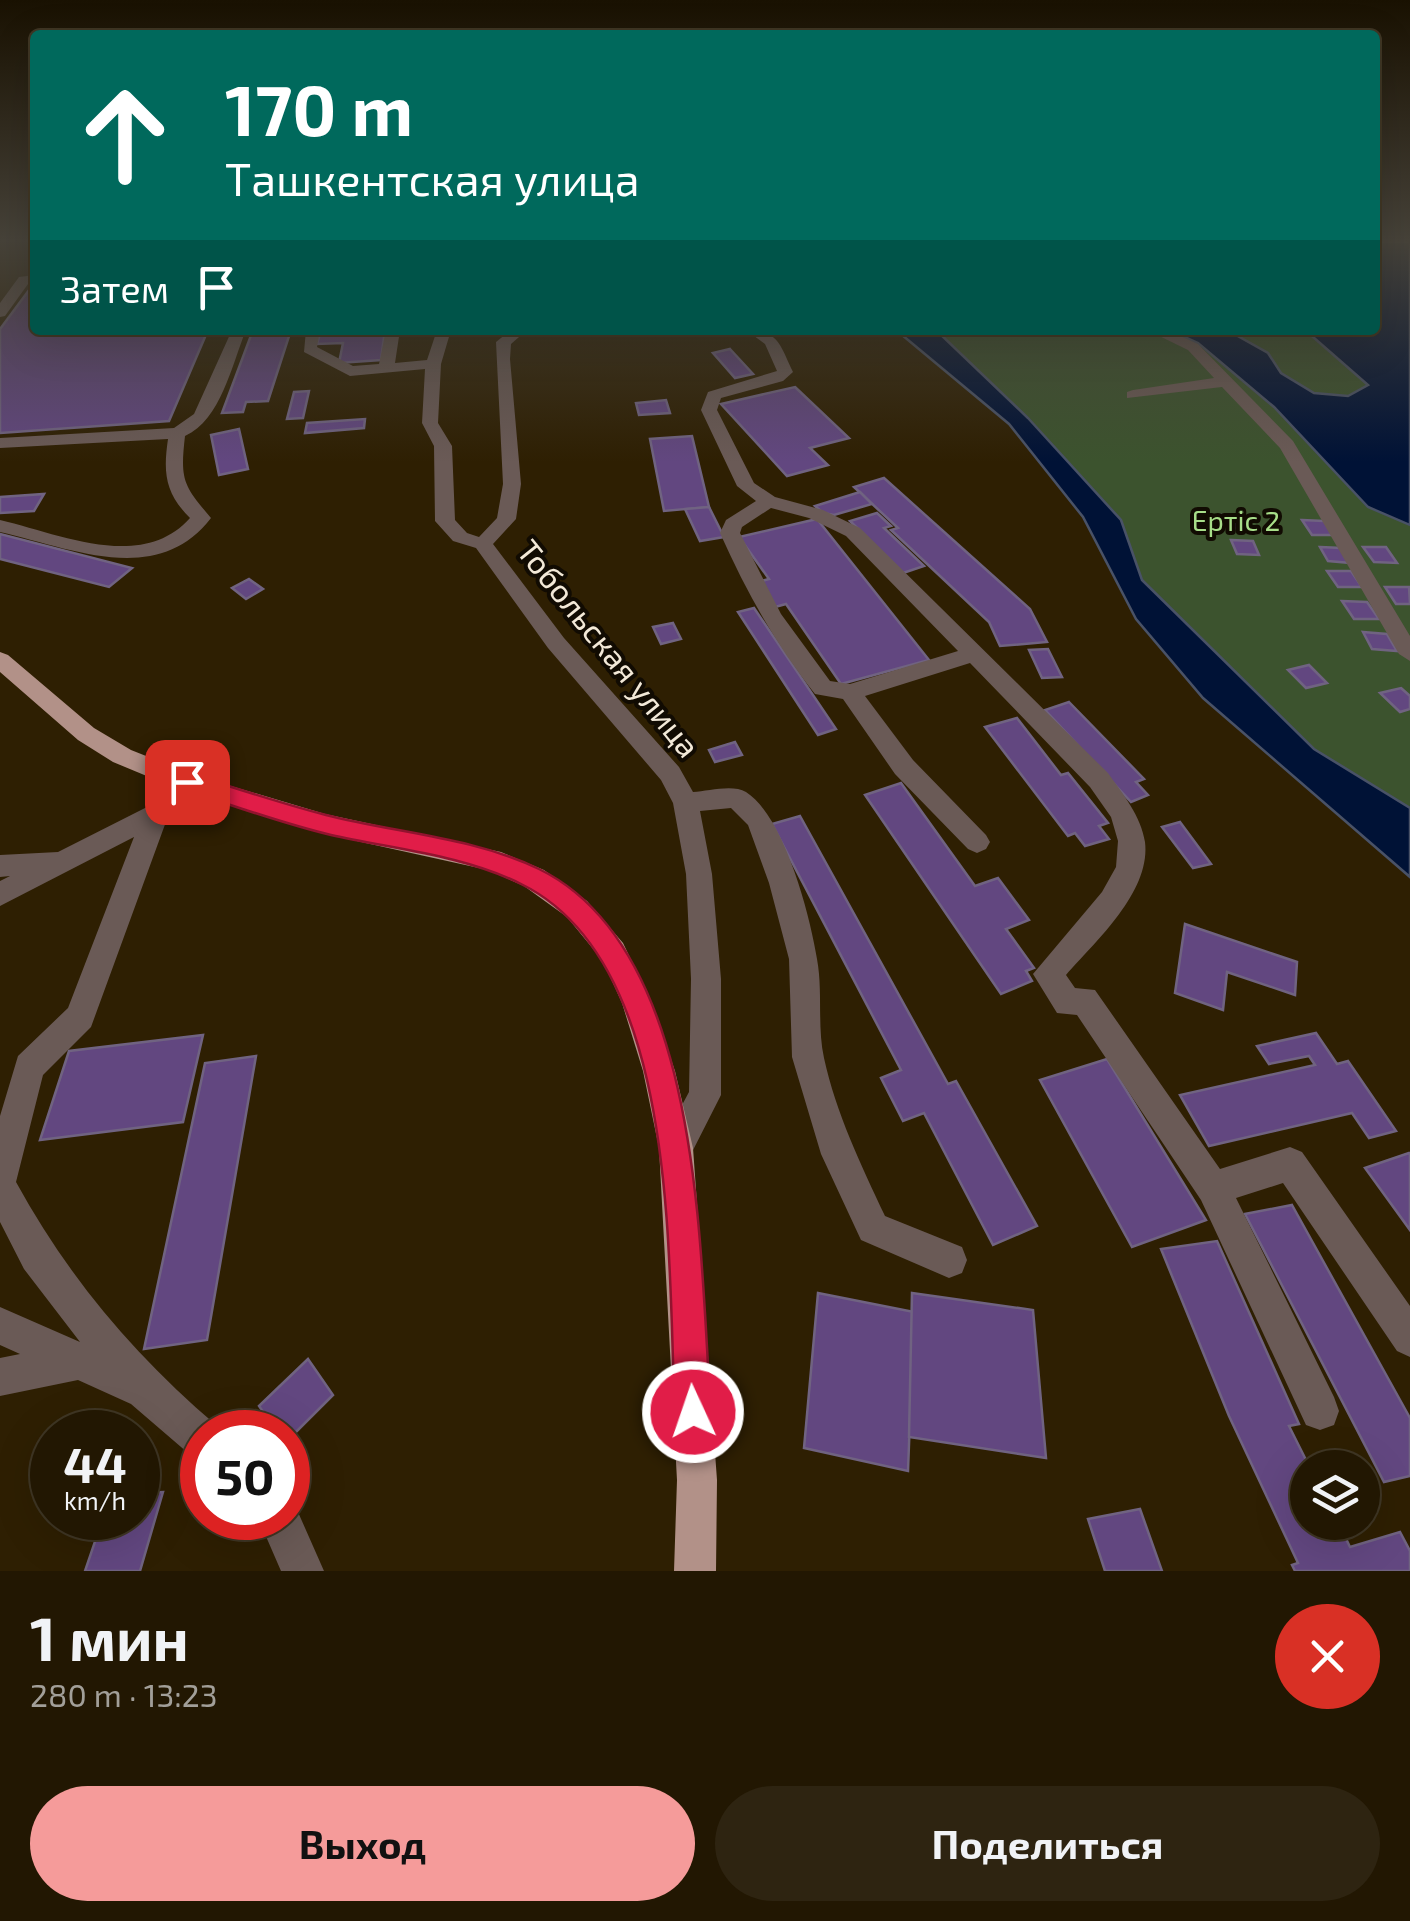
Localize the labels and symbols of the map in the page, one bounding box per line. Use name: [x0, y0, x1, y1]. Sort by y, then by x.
park label: Ертіс 2: [1192, 503, 1280, 537]
street label: Тобольская улица: [509, 531, 709, 765]
pin: [145, 740, 230, 825]
position arrow: [641, 1360, 745, 1464]
speed limit sign: 50: [180, 1410, 310, 1540]

